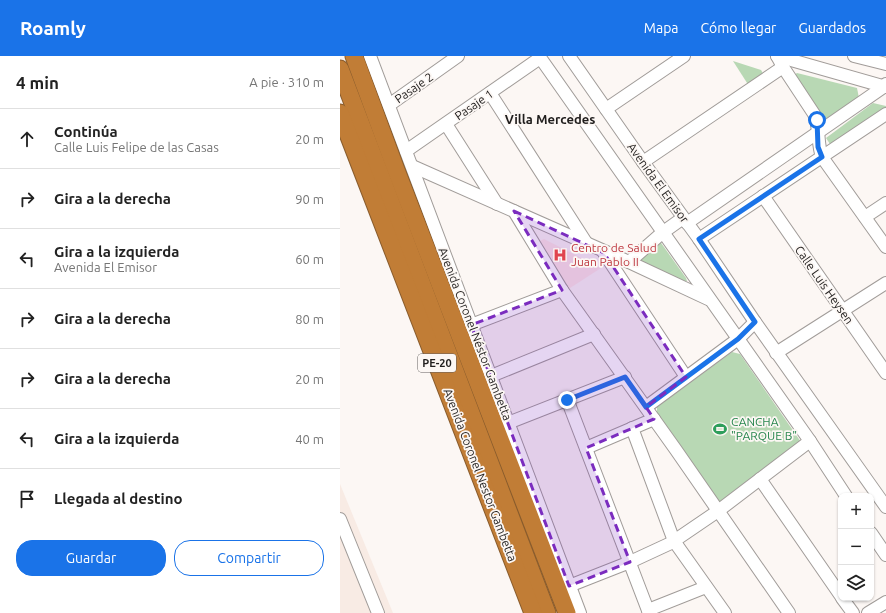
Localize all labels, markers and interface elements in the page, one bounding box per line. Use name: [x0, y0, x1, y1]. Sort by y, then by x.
text: Roamly: [20, 17, 86, 39]
text: Mapa: [644, 20, 679, 36]
text: Cómo llegar: [701, 20, 776, 36]
text: Guardados: [798, 20, 866, 36]
street label: Pasaje 2: [392, 70, 435, 105]
text: 4 min: [16, 73, 59, 92]
text: A pie · 310 m: [249, 75, 324, 89]
street label: Pasaje 1: [452, 87, 495, 122]
route start: [808, 111, 826, 129]
district label: Villa Mercedes: [505, 112, 595, 126]
text: Continúa: [54, 123, 118, 140]
icon: ahead: [16, 128, 38, 150]
text: 20 m: [295, 132, 324, 146]
text: Calle Luis Felipe de las Casas: [54, 140, 219, 154]
street label: Avenida El Emisor: [625, 140, 692, 225]
icon: right: [16, 188, 38, 210]
text: Gira a la derecha: [54, 190, 171, 207]
text: 90 m: [295, 192, 324, 206]
place label: Centro de Salud Juan Pablo II: [571, 241, 657, 268]
text: Gira a la izquierda: [54, 243, 180, 260]
street label: Calle Luis Heysen: [793, 243, 856, 326]
street label: Avenida Coronel Néstor Gambetta: [436, 246, 515, 422]
hospital icon: Centro de Salud Juan Pablo II: [552, 247, 568, 263]
icon: left: [16, 248, 38, 270]
text: 60 m: [295, 252, 324, 266]
text: Avenida El Emisor: [54, 260, 157, 274]
icon: right: [16, 308, 38, 330]
text: Gira a la derecha: [54, 310, 171, 327]
text: 80 m: [295, 312, 324, 326]
road number: PE-20: [418, 354, 456, 372]
icon: right: [16, 368, 38, 390]
text: Gira a la derecha: [54, 370, 171, 387]
text: 20 m: [295, 372, 324, 386]
street label: Avenida Coronel Nestor Gambetta: [441, 387, 520, 563]
route end: [558, 391, 576, 409]
place label: CANCHA "PARQUE B": [731, 415, 797, 442]
sports icon: CANCHA "PARQUE B": [712, 421, 728, 437]
icon: left: [16, 428, 38, 450]
text: Gira a la izquierda: [54, 430, 180, 447]
text: 40 m: [295, 432, 324, 446]
icon: arrive: [16, 488, 38, 510]
text: Llegada al destino: [54, 490, 183, 507]
map controls: [838, 493, 874, 601]
button: +: [838, 493, 874, 529]
button: −: [838, 529, 874, 565]
button: Guardar: [16, 540, 166, 576]
button: Compartir: [174, 540, 324, 576]
button: layers: [838, 565, 874, 601]

